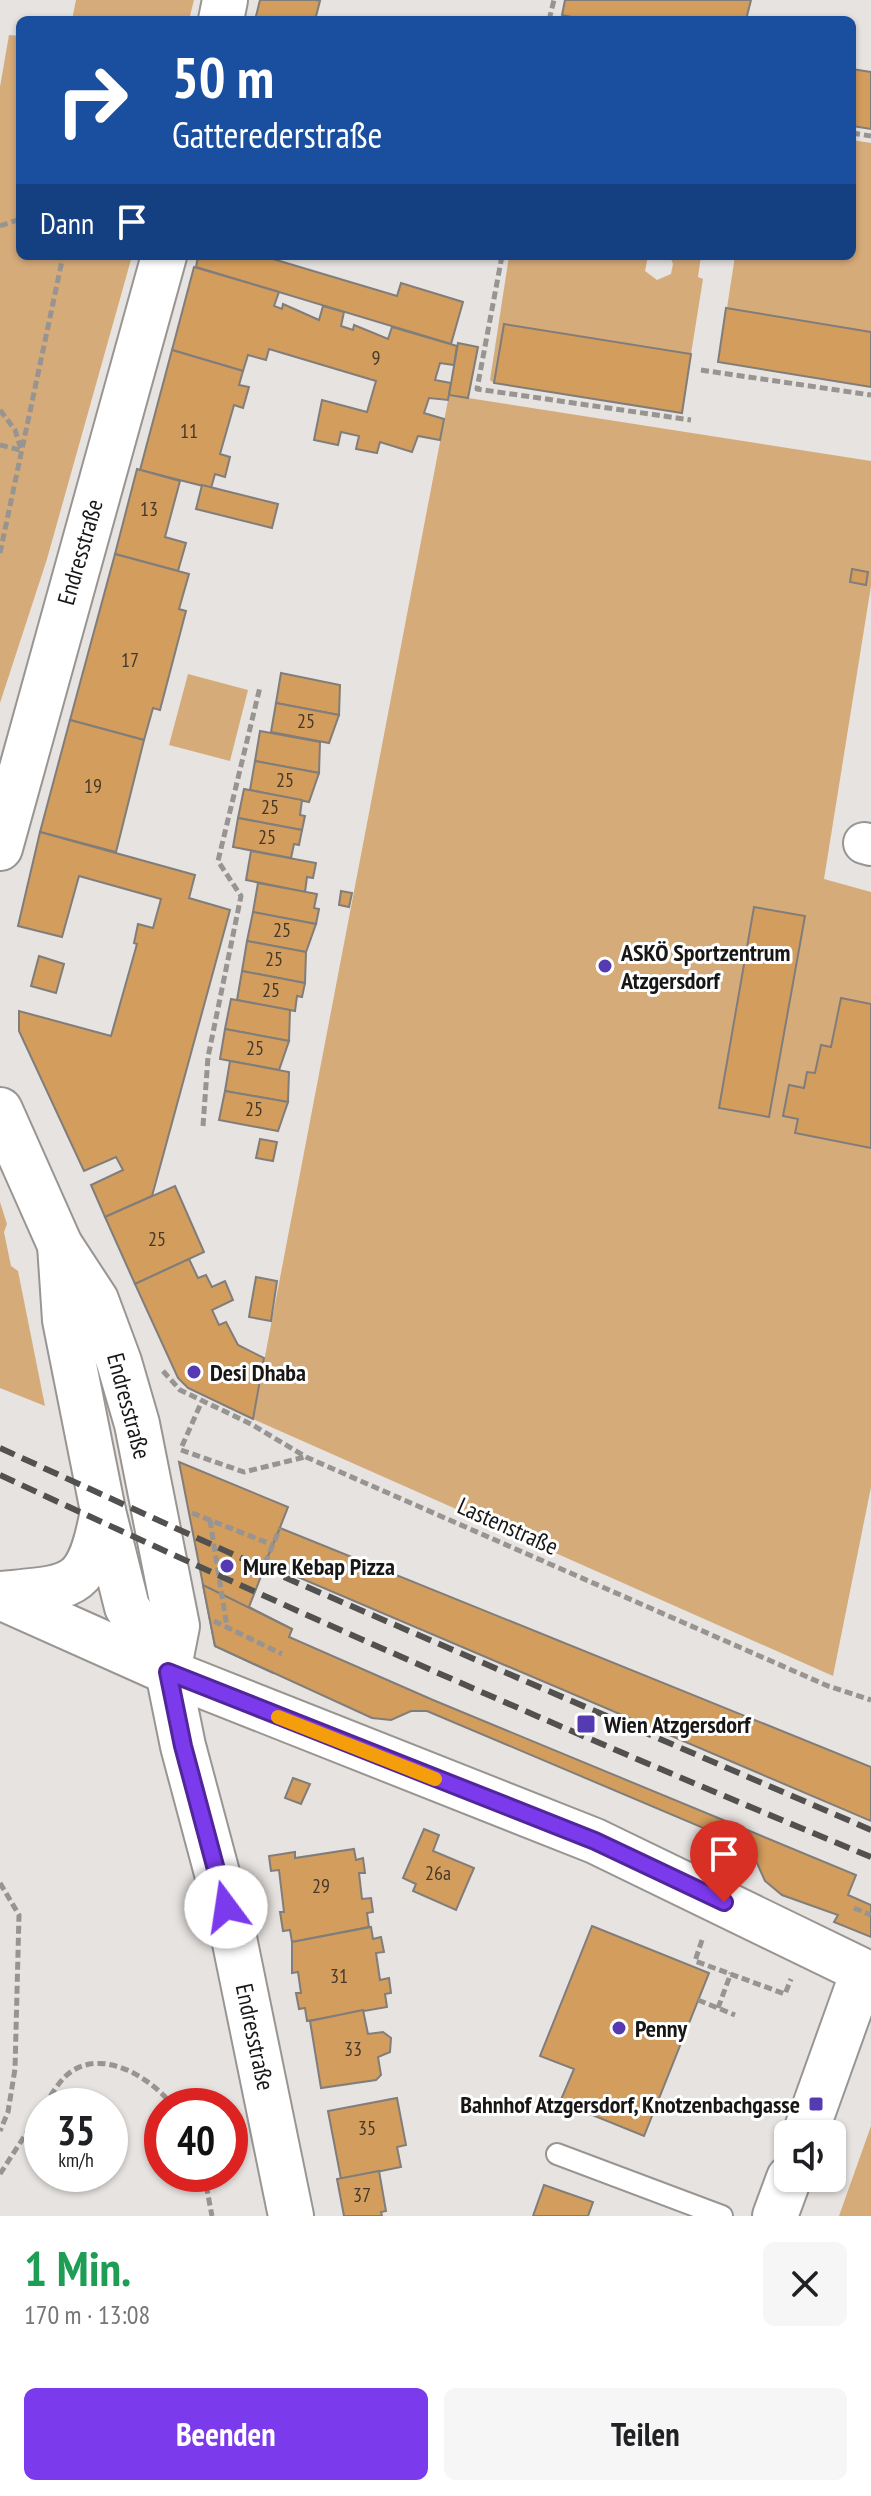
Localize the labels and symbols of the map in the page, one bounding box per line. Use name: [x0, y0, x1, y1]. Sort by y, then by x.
house number: 9: [372, 345, 381, 371]
house number: 11: [180, 418, 198, 444]
street label: Endresstraße: [50, 496, 110, 608]
house number: 13: [140, 496, 158, 522]
house number: 17: [121, 647, 139, 673]
house number: 25: [297, 708, 315, 734]
house number: 25: [276, 767, 294, 793]
house number: 19: [84, 773, 102, 799]
house number: 25: [261, 794, 279, 820]
house number: 25: [258, 824, 276, 850]
house number: 25: [273, 917, 291, 943]
place label: ASKÖ Sportzentrum Atzgersdorf: [620, 937, 790, 996]
house number: 25: [265, 946, 283, 972]
marker: ASKÖ Sportzentrum Atzgersdorf: [596, 957, 614, 975]
house number: 25: [262, 977, 280, 1003]
house number: 25: [246, 1035, 264, 1061]
house number: 25: [245, 1096, 263, 1122]
house number: 25: [148, 1226, 166, 1252]
street label: Endresstraße: [100, 1350, 158, 1462]
place label: Desi Dhaba: [210, 1357, 306, 1388]
marker: Desi Dhaba: [185, 1363, 203, 1381]
street label: Lastenstraße: [453, 1490, 563, 1562]
place label: Mure Kebap Pizza: [243, 1551, 395, 1582]
marker: Mure Kebap Pizza: [218, 1557, 236, 1575]
place label: Wien Atzgersdorf: [603, 1709, 752, 1740]
marker: Wien Atzgersdorf: [575, 1713, 597, 1735]
pin: [690, 1820, 758, 1902]
house number: 26a: [425, 1860, 451, 1886]
position arrow: [184, 1865, 268, 1949]
house number: 29: [312, 1873, 330, 1899]
house number: 31: [330, 1963, 348, 1989]
street label: Endresstraße: [229, 1981, 281, 2093]
place label: Penny: [635, 2013, 688, 2044]
marker: Penny: [610, 2019, 628, 2037]
house number: 33: [344, 2036, 362, 2062]
speed limit sign: 40: [144, 2088, 248, 2192]
place label: Bahnhof Atzgersdorf, Knotzenbachgasse: [460, 2089, 800, 2120]
marker: Bahnhof Atzgersdorf, Knotzenbachgasse: [807, 2095, 825, 2113]
house number: 35: [358, 2115, 376, 2141]
house number: 37: [353, 2182, 371, 2208]

